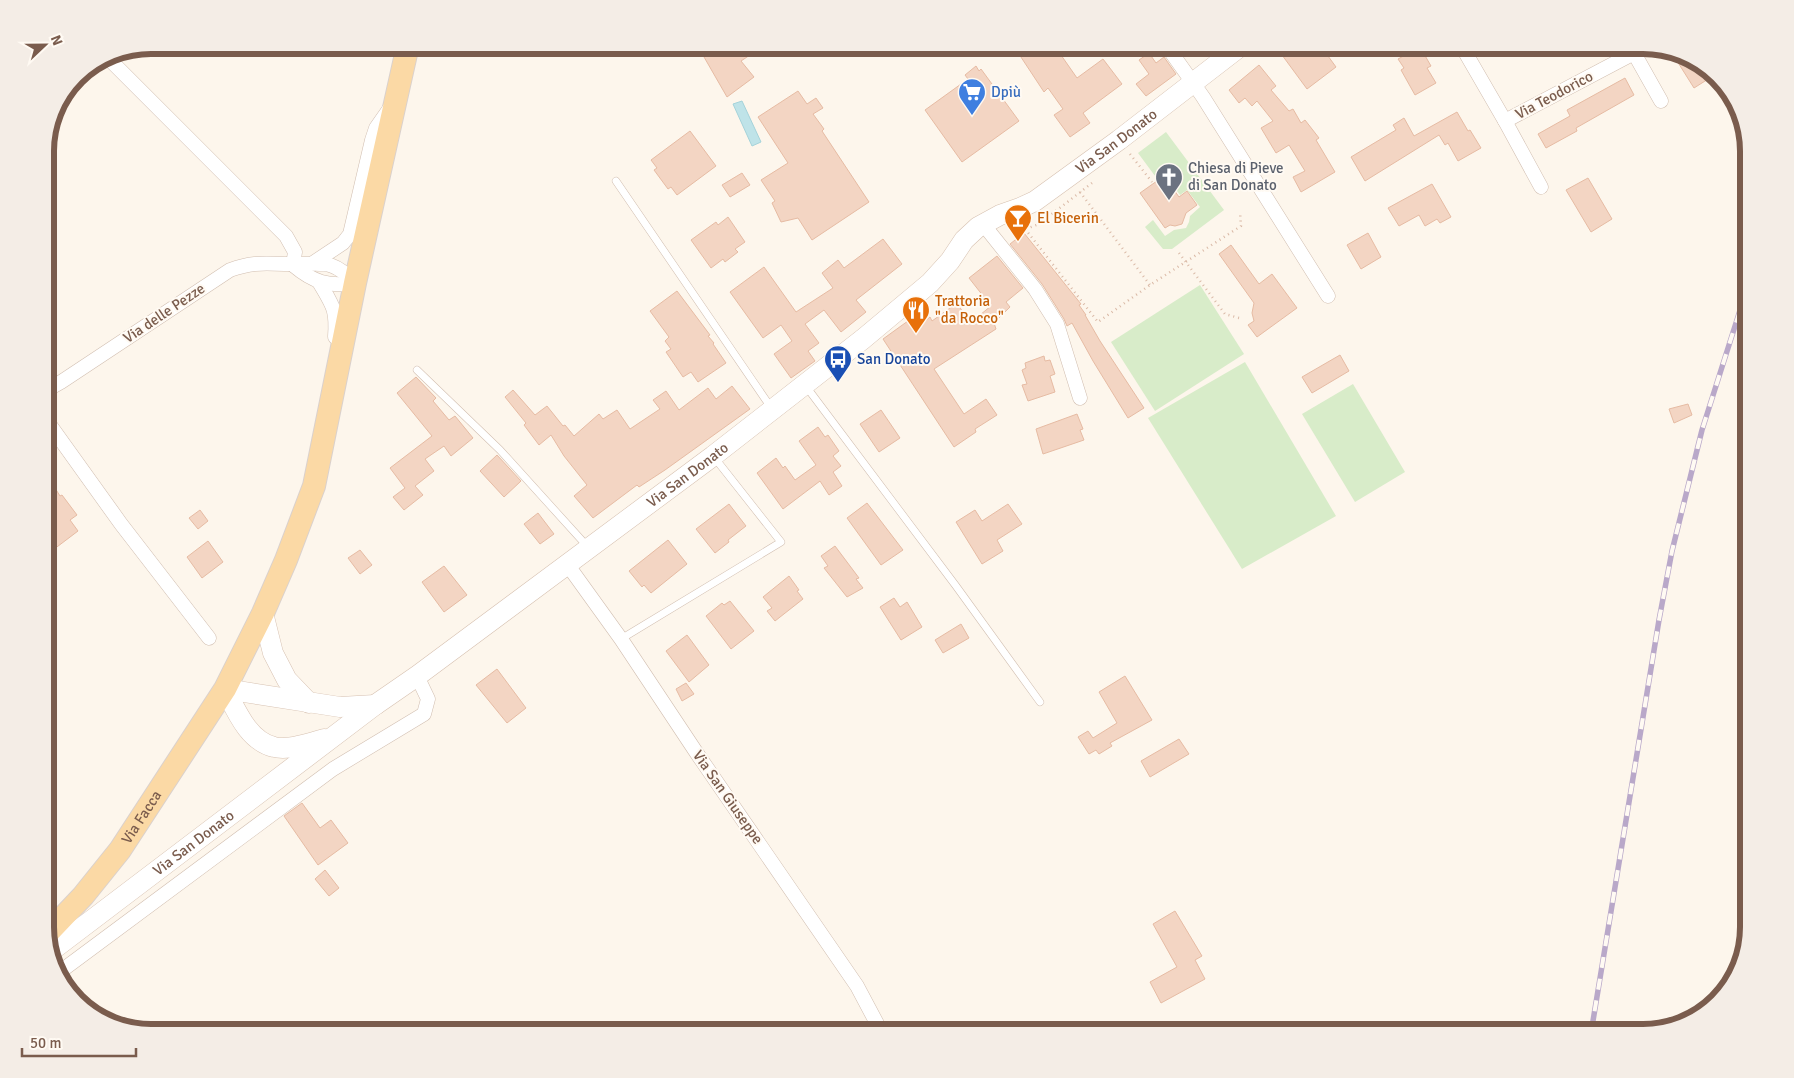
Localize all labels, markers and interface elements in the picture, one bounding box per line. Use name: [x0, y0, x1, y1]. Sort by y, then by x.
north arrow: [20, 20, 70, 70]
text: N: [47, 33, 66, 48]
street label: Via Teodorico: [1512, 67, 1596, 123]
supermarket icon: Dpiù: [957, 77, 987, 116]
place label: Dpiù: [991, 83, 1021, 101]
street label: Via San Donato: [1072, 105, 1161, 178]
place label: Chiesa di Pieve di San Donato: [1188, 159, 1284, 194]
church icon: Chiesa di Pieve di San Donato: [1154, 162, 1184, 201]
bar icon: El Bicerin: [1003, 203, 1033, 242]
place label: El Bicerin: [1037, 209, 1099, 227]
street label: Via delle Pezze: [120, 279, 208, 347]
place label: Trattoria "da Rocco": [935, 292, 1004, 327]
restaurant icon: Trattoria "da Rocco": [901, 295, 931, 334]
bus stop icon: San Donato: [823, 344, 853, 383]
place label: San Donato: [857, 350, 931, 368]
street label: Via San Donato: [643, 438, 732, 511]
street label: Via San Giuseppe: [689, 747, 767, 847]
street label: Via Facca: [117, 787, 165, 847]
street label: Via San Donato: [149, 806, 238, 879]
scale bar: [22, 1026, 136, 1058]
text: 50 m: [30, 1034, 61, 1052]

